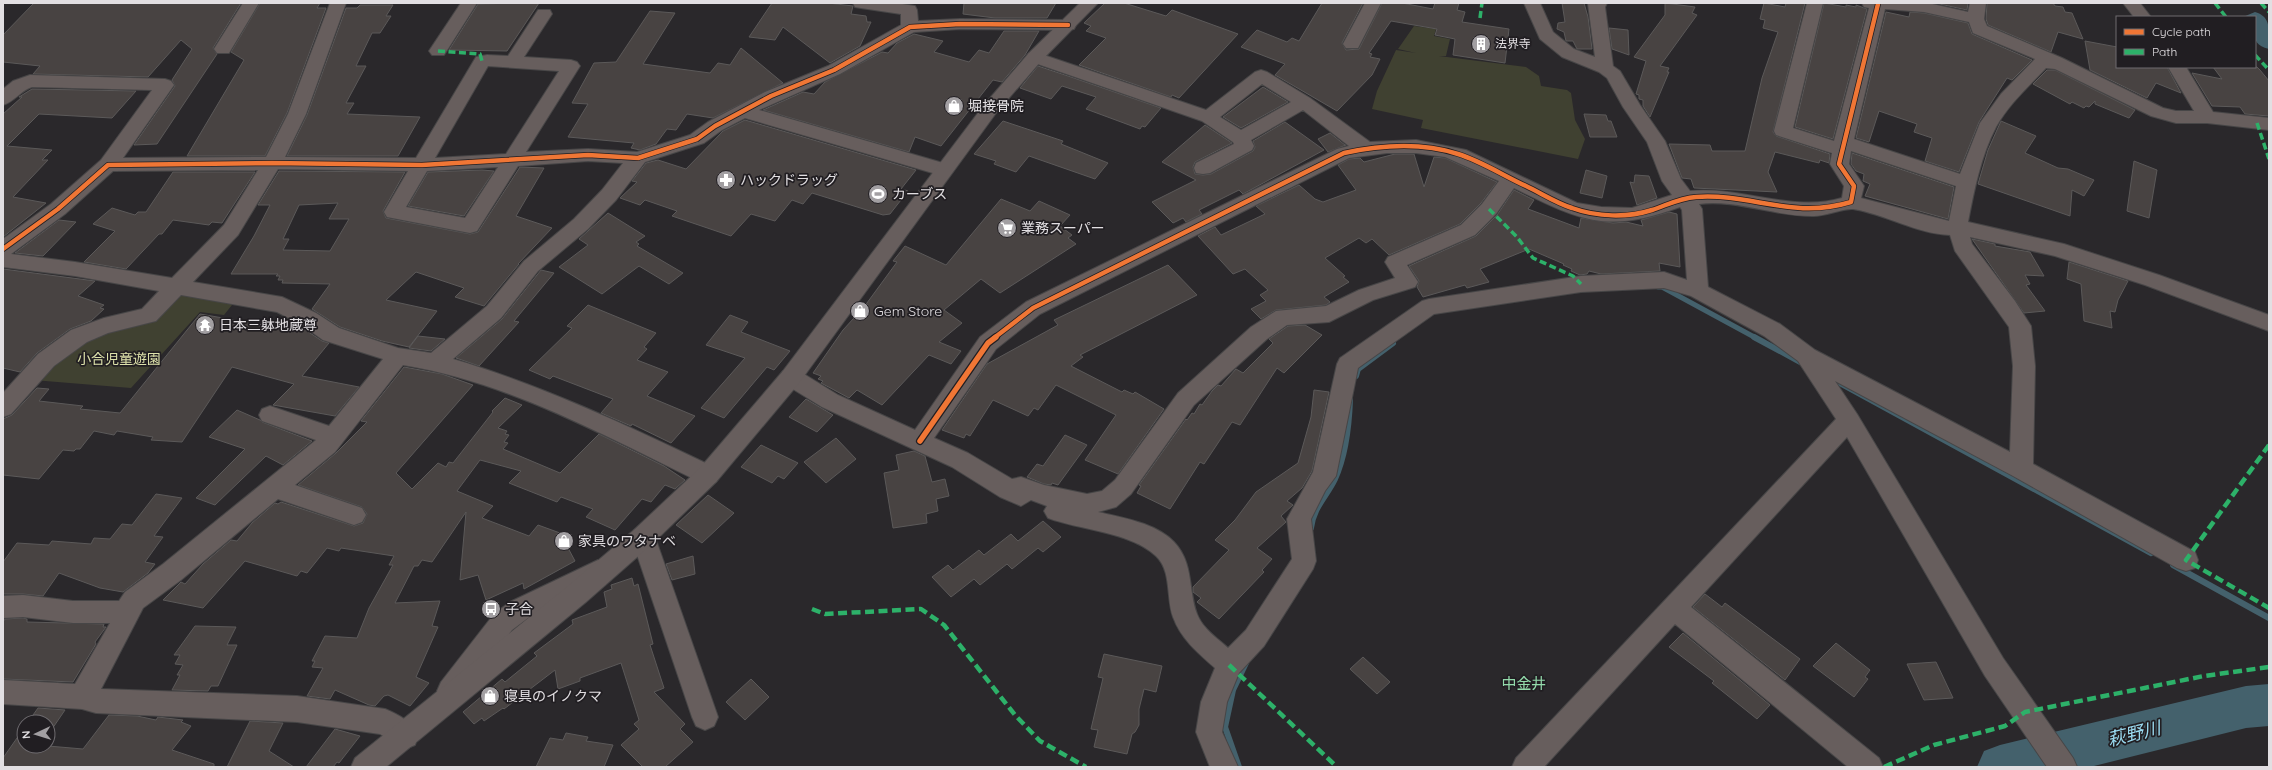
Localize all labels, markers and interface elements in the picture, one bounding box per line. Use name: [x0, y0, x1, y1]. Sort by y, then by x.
legend: [2116, 16, 2256, 68]
text: Cycle path: [2152, 24, 2211, 39]
building icon: 法界寺: [1470, 33, 1492, 55]
place label: 法界寺: [1495, 36, 1531, 51]
text: Path: [2152, 44, 2177, 59]
shop icon: 堀接骨院: [943, 95, 965, 117]
place label: 堀接骨院: [968, 97, 1024, 115]
pharmacy icon: ハックドラッグ: [715, 169, 737, 191]
place label: ハックドラッグ: [740, 171, 838, 189]
sports icon: カーブス: [867, 183, 889, 205]
place label: カーブス: [892, 185, 947, 203]
supermarket icon: 業務スーパー: [996, 217, 1018, 239]
place label: 業務スーパー: [1021, 219, 1105, 237]
shop icon: Gem Store: [849, 300, 871, 322]
place label: Gem Store: [874, 302, 942, 320]
temple icon: 日本三躰地蔵尊: [194, 314, 216, 336]
place label: 日本三躰地蔵尊: [219, 316, 317, 334]
park label: 小合児童遊園: [77, 350, 161, 368]
shop icon: 家具のワタナベ: [553, 530, 575, 552]
place label: 家具のワタナベ: [578, 532, 676, 550]
bus stop icon: 子合: [480, 598, 502, 620]
place label: 子合: [505, 600, 533, 618]
district label: 中金井: [1501, 674, 1547, 693]
shop icon: 寝具のイノクマ: [479, 685, 501, 707]
place label: 寝具のイノクマ: [504, 687, 602, 705]
north arrow: [16, 714, 56, 754]
water label: 萩野川: [2105, 715, 2165, 751]
text: N: [19, 730, 33, 739]

